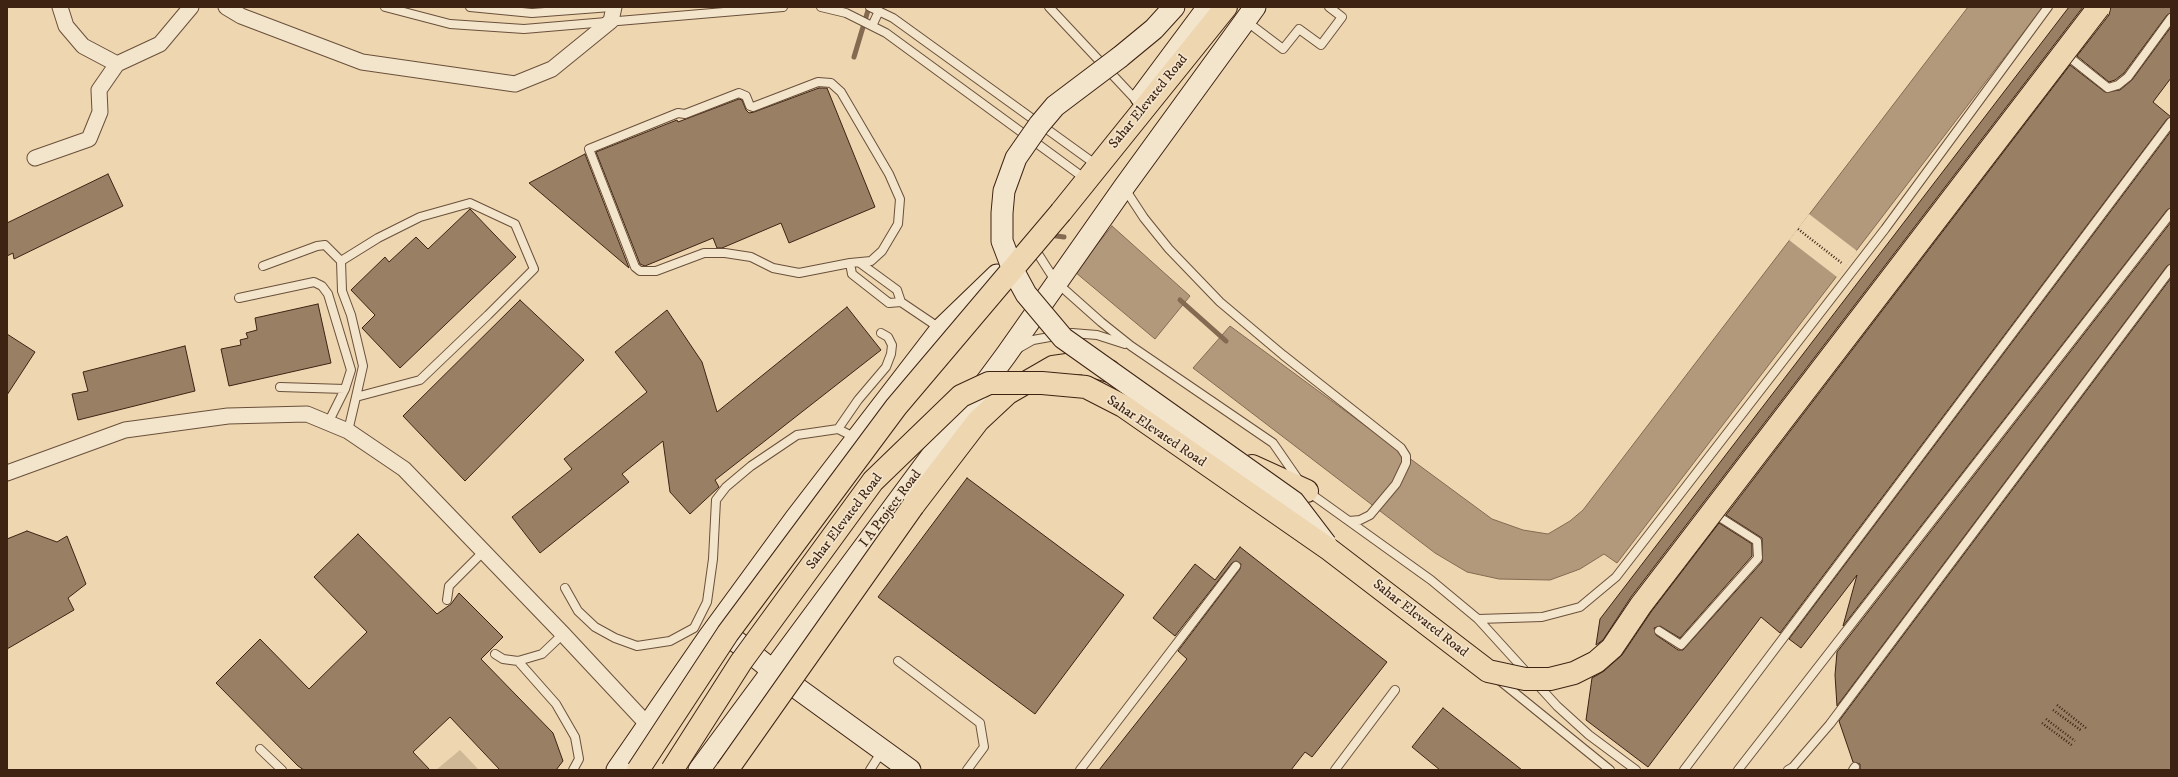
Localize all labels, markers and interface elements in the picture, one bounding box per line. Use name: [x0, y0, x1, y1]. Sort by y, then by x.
street label: Sahar Elevated Road: [1106, 52, 1192, 152]
street label: Sahar Elevated Road: [1103, 393, 1209, 471]
street label: I A Project Road: [856, 467, 926, 551]
street label: Sahar Elevated Road: [803, 471, 887, 573]
street label: Sahar Elevated Road: [1369, 577, 1471, 661]

